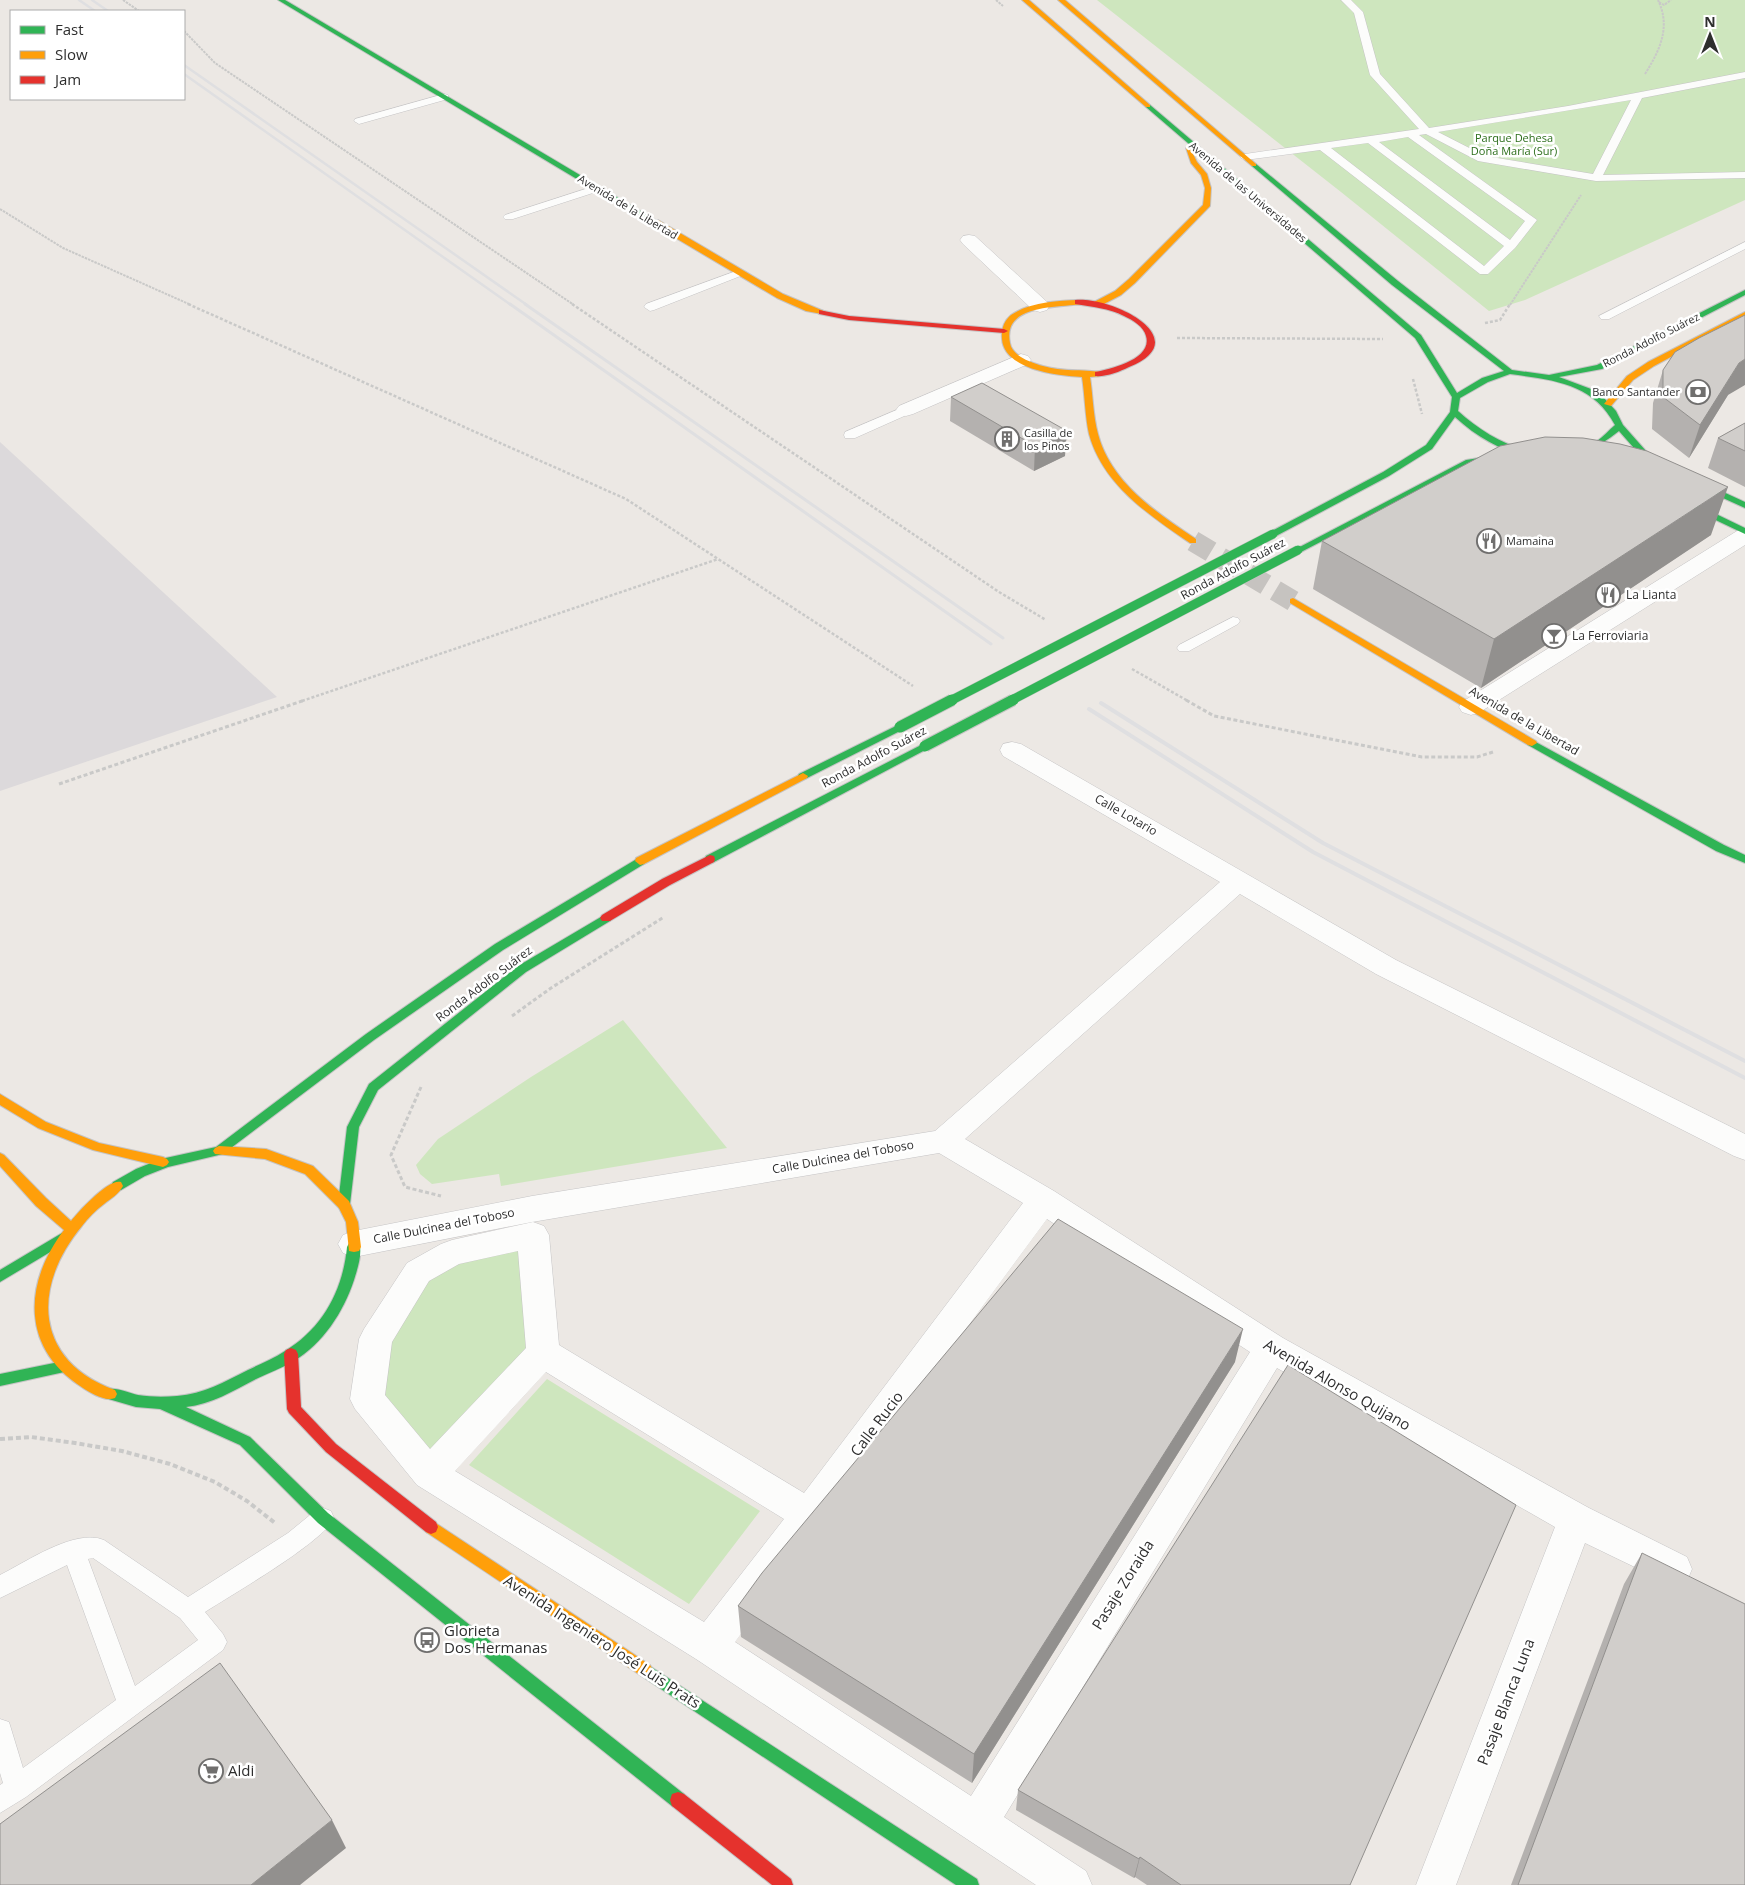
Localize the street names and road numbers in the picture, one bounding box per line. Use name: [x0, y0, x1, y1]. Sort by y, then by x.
street label: Avenida de las Universidades: [1186, 138, 1310, 245]
street label: Avenida de la Libertad: [576, 171, 681, 242]
street label: Ronda Adolfo Suárez: [1600, 309, 1702, 370]
street label: Ronda Adolfo Suárez: [1177, 534, 1289, 603]
street label: Avenida de la Libertad: [1466, 682, 1582, 759]
street label: Ronda Adolfo Suárez: [818, 722, 930, 791]
street label: Calle Lotario: [1092, 790, 1161, 839]
street label: Ronda Adolfo Suárez: [432, 942, 536, 1025]
street label: Calle Dulcinea del Toboso: [771, 1136, 915, 1177]
street label: Calle Dulcinea del Toboso: [372, 1203, 516, 1248]
street label: Avenida Alonso Quijano: [1260, 1334, 1415, 1434]
street label: Calle Rucio: [845, 1387, 907, 1460]
street label: Pasaje Zoraida: [1087, 1536, 1158, 1633]
street label: Avenida Ingeniero José Luis Prats: [500, 1570, 705, 1712]
street label: Pasaje Blanca Luna: [1472, 1636, 1538, 1768]

